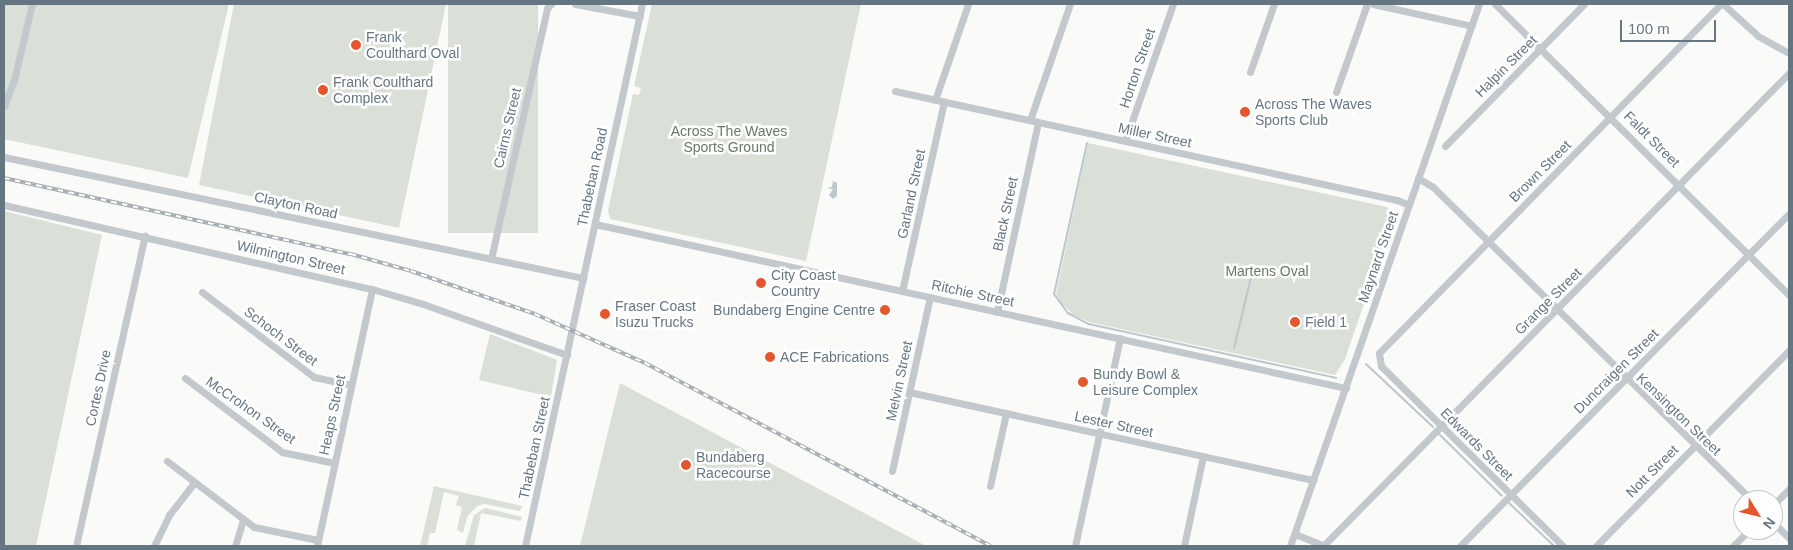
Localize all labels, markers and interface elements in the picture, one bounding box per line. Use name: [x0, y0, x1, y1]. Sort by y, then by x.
scale bar: [1623, 10, 1719, 42]
text: 100 m: [1628, 20, 1670, 37]
street label: Horton Street: [1116, 26, 1158, 110]
place label: Frank Coulthard Oval: [366, 29, 459, 62]
street label: Halpin Street: [1471, 31, 1541, 101]
marker: Frank Coulthard Oval: [350, 39, 362, 51]
place label: Frank Coulthard Complex: [333, 74, 433, 106]
marker: Frank Coulthard Complex: [317, 84, 329, 96]
street label: Cairns Street: [490, 86, 524, 170]
place label: Across The Waves Sports Club: [1255, 96, 1372, 128]
marker: Across The Waves Sports Club: [1239, 106, 1251, 118]
street label: Faldt Street: [1620, 107, 1684, 171]
street label: Miller Street: [1117, 119, 1193, 151]
park label: Across The Waves Sports Ground: [671, 123, 787, 156]
street label: Thabeban Road: [573, 126, 611, 228]
street label: Brown Street: [1505, 136, 1575, 206]
street label: Garland Street: [893, 148, 929, 240]
street label: Black Street: [989, 175, 1021, 253]
street label: Clayton Road: [253, 188, 339, 222]
street label: Maynard Street: [1354, 209, 1402, 305]
street label: Wilmington Street: [235, 236, 347, 278]
park label: Martens Oval: [1225, 263, 1309, 279]
street label: Grange Street: [1511, 264, 1585, 338]
place label: City Coast Country: [771, 267, 836, 300]
street label: Ritchie Street: [930, 276, 1016, 310]
marker: City Coast Country: [755, 277, 767, 289]
place label: Fraser Coast Isuzu Trucks: [615, 298, 696, 331]
place label: Bundaberg Engine Centre: [713, 302, 875, 318]
street label: Schoch Street: [241, 303, 321, 369]
marker: Bundaberg Engine Centre: [879, 304, 891, 316]
marker: Fraser Coast Isuzu Trucks: [599, 308, 611, 320]
place label: Field 1: [1305, 314, 1347, 330]
marker: Field 1: [1289, 316, 1301, 328]
street label: Duncraigen Street: [1570, 325, 1662, 417]
street label: Melvin Street: [882, 339, 916, 423]
street label: Cortes Drive: [82, 348, 114, 428]
place label: ACE Fabrications: [780, 349, 889, 365]
marker: ACE Fabrications: [764, 351, 776, 363]
place label: Bundy Bowl & Leisure Complex: [1093, 366, 1198, 398]
street label: Kensington Street: [1633, 369, 1725, 459]
street label: McCrohon Street: [203, 373, 299, 447]
street label: Heaps Street: [315, 373, 349, 457]
marker: Bundy Bowl & Leisure Complex: [1077, 376, 1089, 388]
street label: Thabeban Street: [515, 395, 553, 501]
street label: Edwards Street: [1437, 404, 1517, 484]
street label: Lester Street: [1073, 407, 1155, 441]
street label: Nott Street: [1622, 441, 1682, 501]
place label: Bundaberg Racecourse: [696, 449, 771, 482]
marker: Bundaberg Racecourse: [680, 459, 692, 471]
north arrow: [1733, 490, 1783, 540]
text: N: [1760, 514, 1779, 532]

